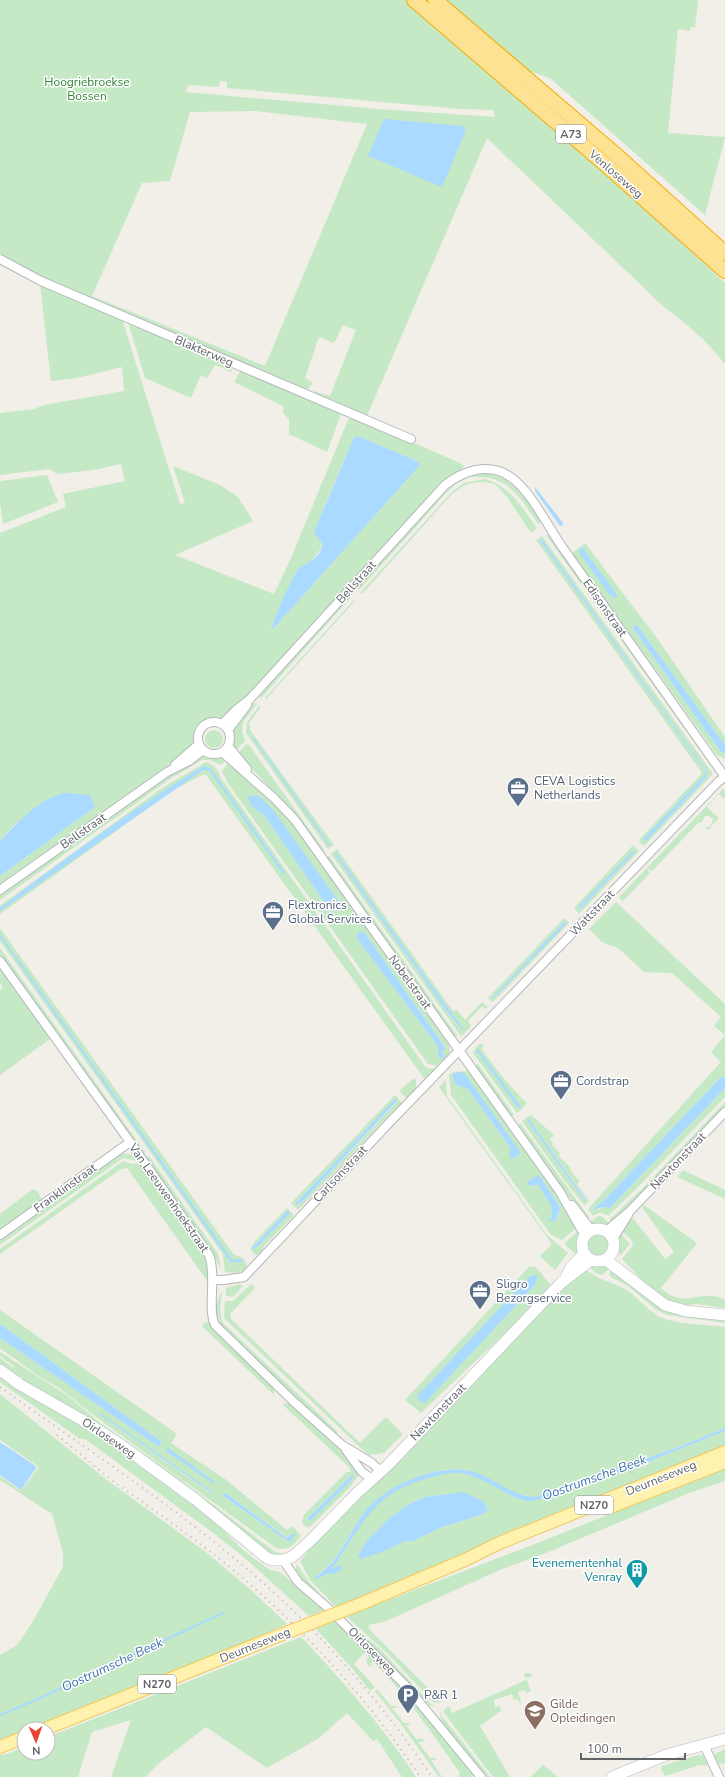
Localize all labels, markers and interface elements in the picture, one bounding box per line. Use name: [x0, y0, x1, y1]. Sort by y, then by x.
park label: Hoogriebroekse Bossen: [44, 74, 130, 104]
road number: A73: [556, 125, 586, 143]
street label: Venloseweg: [585, 146, 646, 202]
street label: Blakterweg: [172, 331, 236, 371]
street label: Bellstraat: [332, 557, 380, 607]
street label: Edisonstraat: [579, 576, 631, 641]
place label: CEVA Logistics Netherlands: [534, 773, 616, 803]
office icon: CEVA Logistics Netherlands: [505, 775, 531, 808]
street label: Bellstraat: [57, 809, 110, 853]
street label: Wattstraat: [566, 886, 619, 939]
place label: Flextronics Global Services: [288, 897, 372, 927]
office icon: Flextronics Global Services: [260, 899, 286, 932]
street label: Nobelstraat: [385, 952, 436, 1013]
office icon: Cordstrap: [548, 1068, 574, 1101]
place label: Cordstrap: [576, 1073, 629, 1089]
street label: Newtonstraat: [647, 1128, 710, 1193]
street label: Van Leeuwenhoekstraat: [125, 1139, 213, 1256]
street label: Carlsonstraat: [309, 1142, 371, 1206]
street label: Franklinstraat: [30, 1159, 100, 1216]
place label: Sligro Bezorgservice: [496, 1276, 571, 1306]
office icon: Sligro Bezorgservice: [467, 1278, 493, 1311]
street label: Newtonstraat: [407, 1379, 470, 1444]
street label: Oirloseweg: [79, 1414, 139, 1462]
water label: Oostrumsche Beek: [540, 1450, 650, 1505]
street label: Deurneseweg: [623, 1457, 699, 1499]
road number: N270: [575, 1496, 613, 1514]
place label: Evenementenhal Venray: [532, 1555, 623, 1585]
building icon: Evenementenhal Venray: [624, 1557, 650, 1590]
street label: Oirloseweg: [344, 1623, 400, 1679]
street label: Deurneseweg: [217, 1624, 293, 1666]
water label: Oostrumsche Beek: [59, 1633, 167, 1696]
road number: N270: [138, 1675, 176, 1693]
parking icon: P&R 1: [395, 1682, 421, 1715]
place label: P&R 1: [424, 1687, 458, 1703]
place label: Gilde Opleidingen: [550, 1696, 616, 1726]
school or university icon: Gilde Opleidingen: [522, 1698, 548, 1731]
north arrow: [16, 1721, 56, 1761]
scale bar: [581, 1735, 685, 1761]
text: 100 m: [587, 1741, 622, 1757]
text: N: [32, 1743, 41, 1758]

